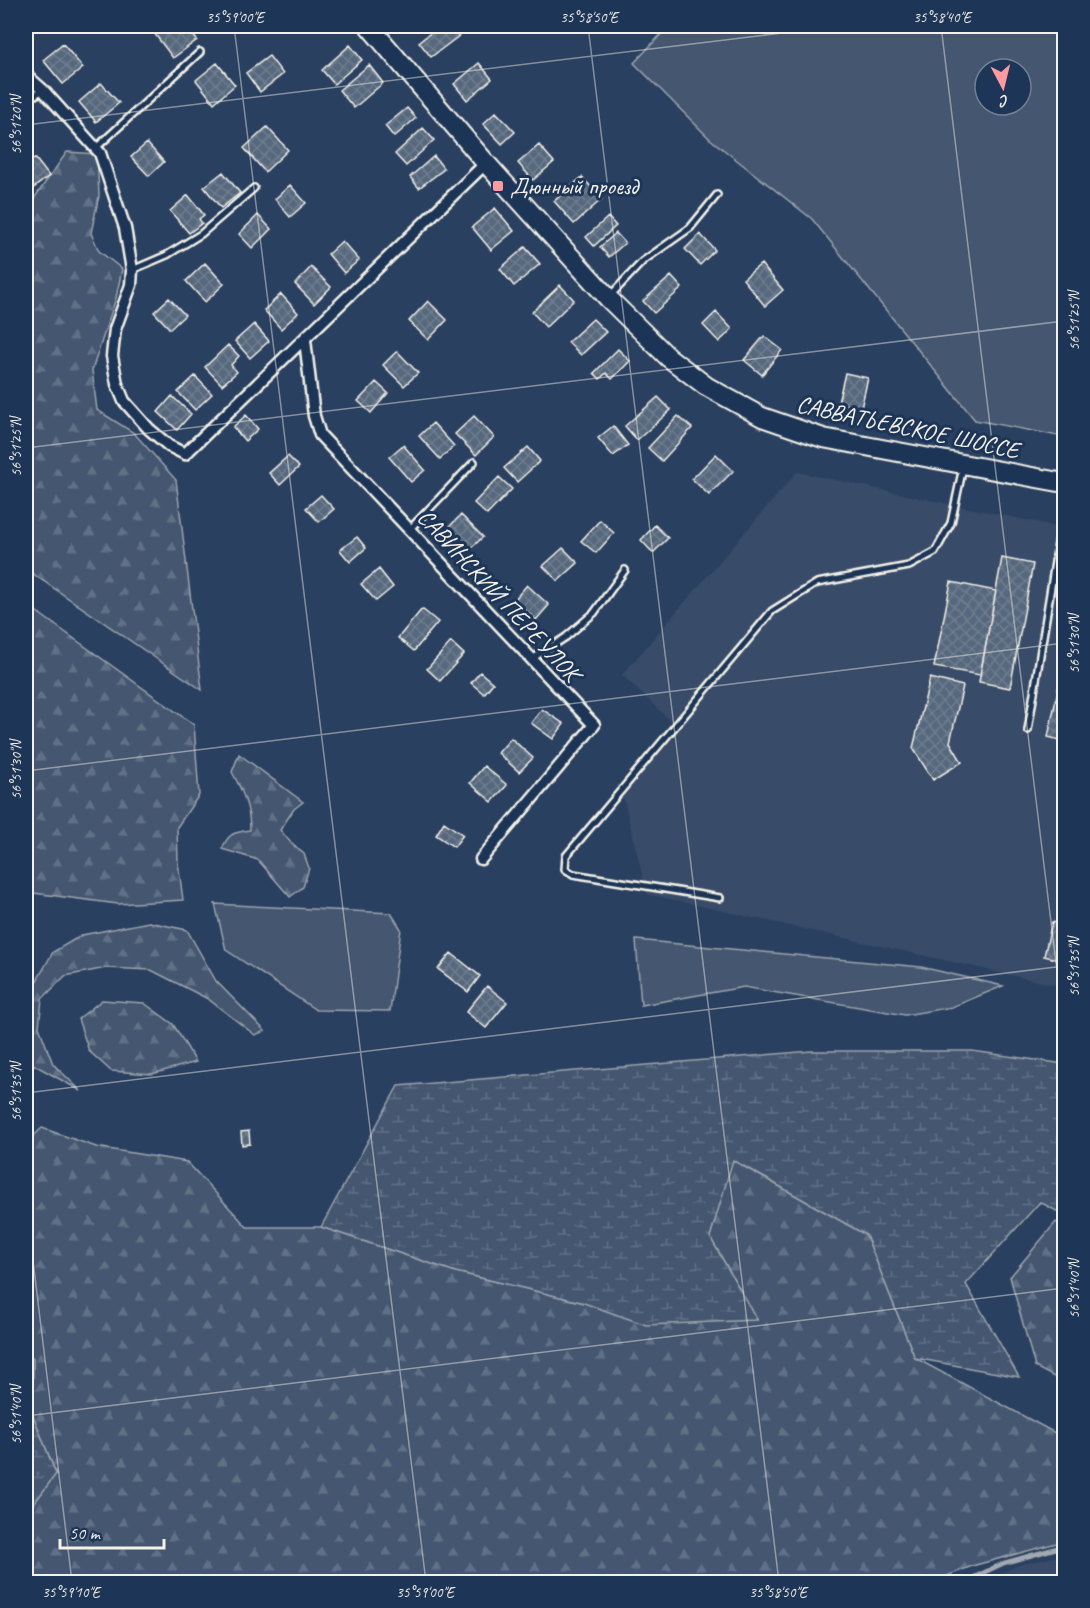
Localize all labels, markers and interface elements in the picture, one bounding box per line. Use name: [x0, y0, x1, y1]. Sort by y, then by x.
text: 35°59'00"E: [206, 8, 266, 27]
text: 35°58'50"E: [560, 8, 620, 27]
text: 35°58'40"E: [913, 8, 973, 27]
north arrow: [973, 57, 1033, 117]
text: С: [997, 90, 1010, 112]
text: 56°51'20"N: [7, 92, 26, 155]
place label: Дюнный проезд: [510, 171, 640, 201]
marker: Дюнный проезд: [491, 179, 505, 193]
text: 56°51'25"N: [1065, 288, 1084, 351]
street label: САВВАТЬЕВСКОЕ ШОССЕ: [794, 389, 1025, 466]
text: 56°51'25"N: [7, 414, 26, 477]
street label: САВИНСКИЙ ПЕРЕУЛОК: [411, 502, 590, 691]
text: 56°51'30"N: [1065, 611, 1084, 674]
text: 56°51'30"N: [7, 737, 26, 800]
text: 56°51'35"N: [1065, 934, 1084, 997]
text: 56°51'35"N: [7, 1059, 26, 1122]
text: 56°51'40"N: [1065, 1256, 1084, 1319]
text: 56°51'40"N: [7, 1382, 26, 1445]
scale bar: [60, 1512, 164, 1550]
text: 50 m: [69, 1522, 102, 1544]
text: 35°59'10"E: [42, 1583, 102, 1602]
text: 35°59'00"E: [396, 1583, 456, 1602]
text: 35°58'50"E: [749, 1583, 809, 1602]

